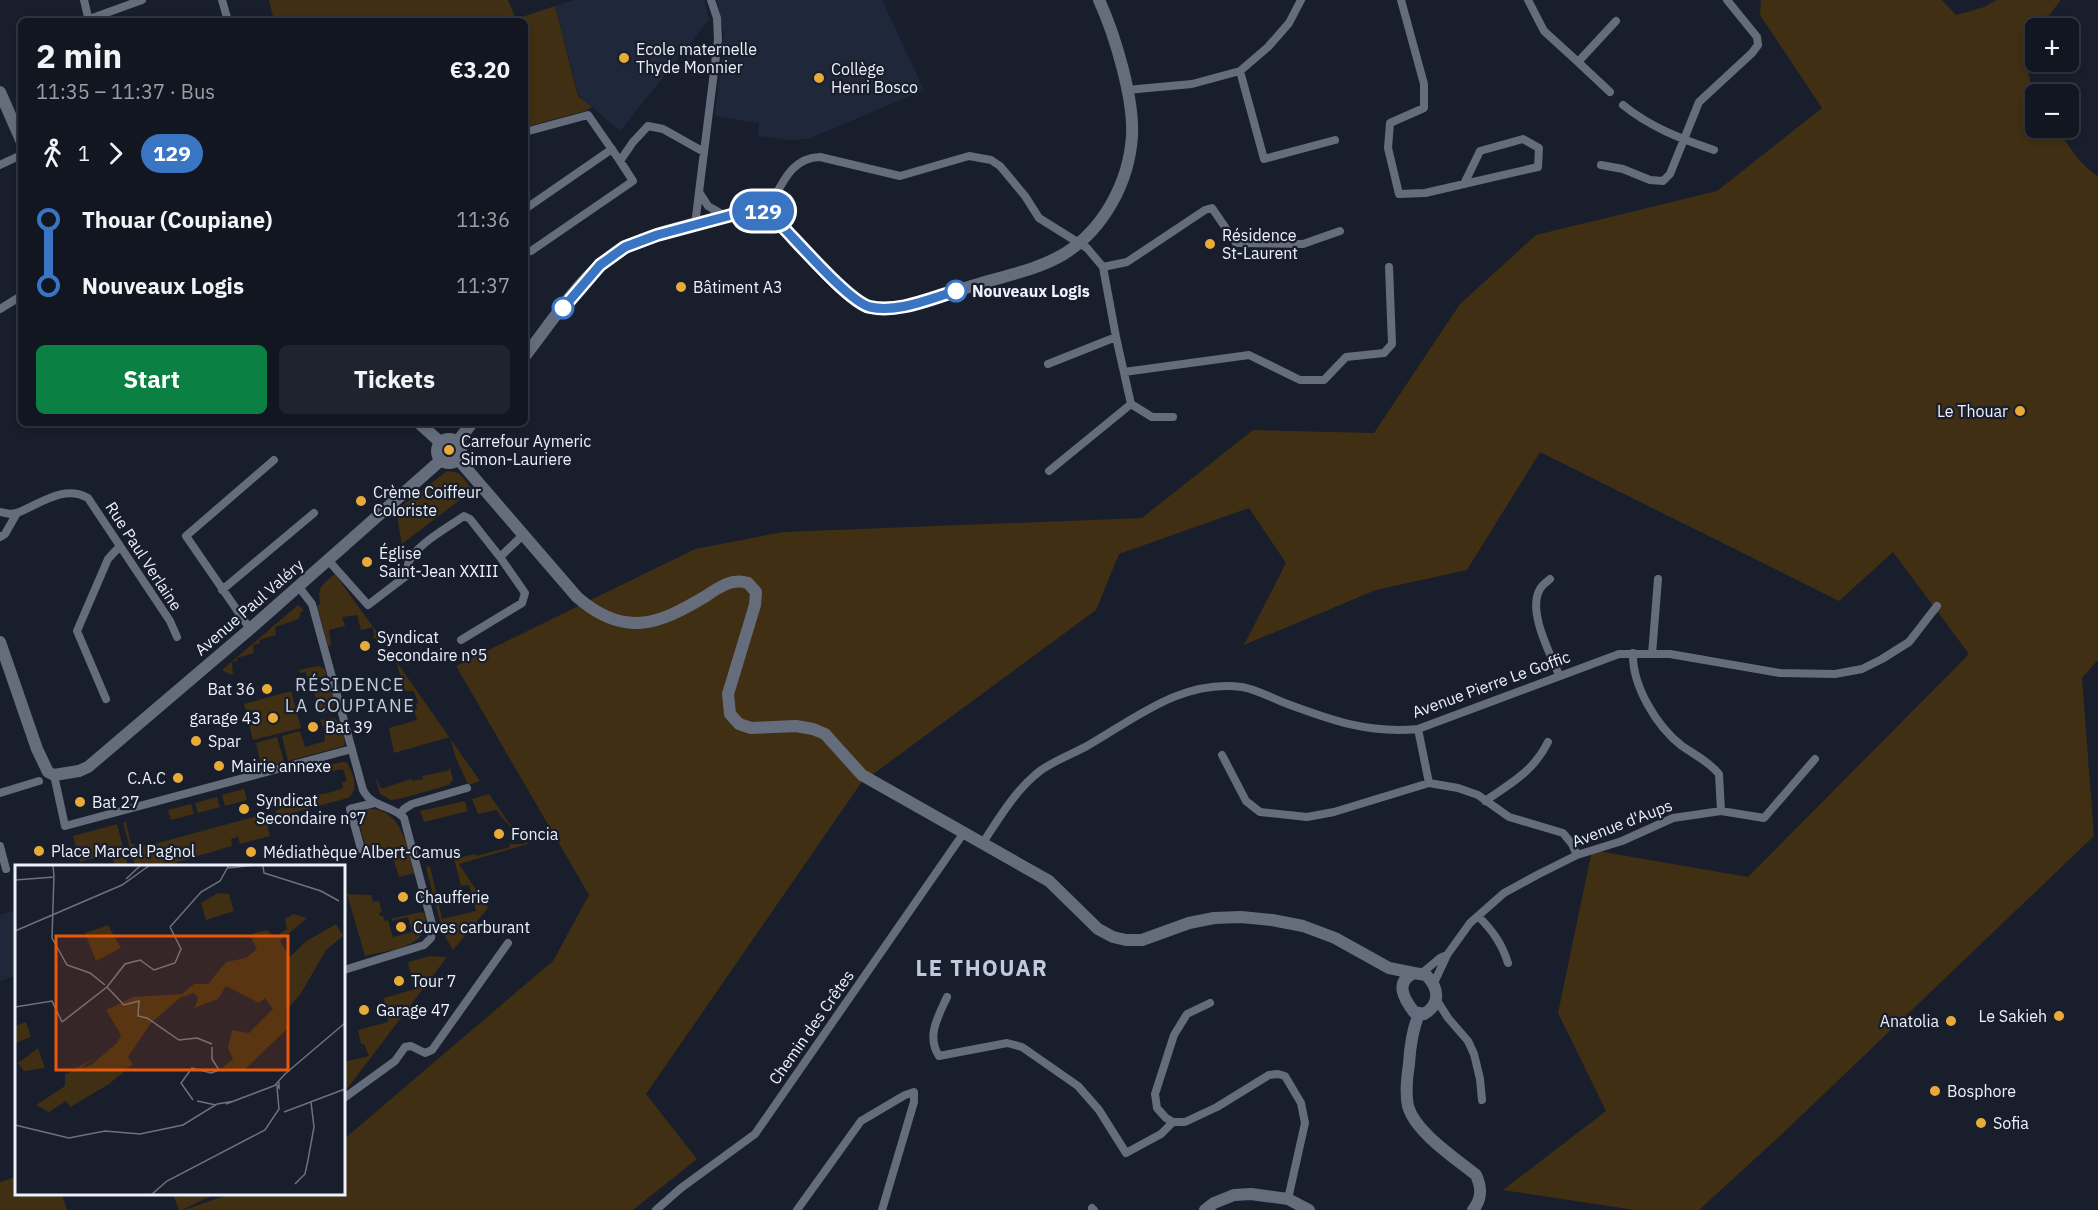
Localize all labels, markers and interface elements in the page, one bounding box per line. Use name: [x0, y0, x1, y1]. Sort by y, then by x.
map controls: [2025, 18, 2079, 138]
button: +: [2025, 18, 2079, 72]
text: 2 min: [36, 34, 122, 77]
place label: Ecole maternelle Thyde Monnier: [636, 39, 757, 77]
marker: Ecole maternelle Thyde Monnier: [617, 51, 631, 65]
text: €3.20: [450, 55, 510, 84]
place label: Collège Henri Bosco: [831, 59, 918, 97]
marker: Collège Henri Bosco: [812, 71, 826, 85]
text: 11:35 – 11:37 · Bus: [36, 78, 215, 105]
button: −: [2025, 84, 2079, 138]
icon: walk: [36, 137, 69, 170]
icon: forward: [99, 137, 132, 170]
text: 129: [153, 139, 191, 167]
text: 1: [78, 140, 90, 167]
line badge: 129: [728, 192, 798, 230]
text: 129: [744, 197, 782, 225]
text: Thouar (Coupiane): [82, 205, 272, 234]
text: 11:36: [456, 206, 510, 233]
place label: Résidence St-Laurent: [1222, 225, 1298, 263]
marker: Résidence St-Laurent: [1203, 237, 1217, 251]
text: Nouveaux Logis: [82, 271, 244, 300]
text: 11:37: [456, 272, 510, 299]
place label: Bâtiment A3: [693, 277, 783, 297]
marker: Bâtiment A3: [674, 280, 688, 294]
marker: Nouveaux Logis: [945, 280, 967, 302]
place label: Nouveaux Logis: [972, 281, 1090, 301]
unlabelled marker: [552, 297, 574, 319]
button: Start: [36, 345, 267, 414]
button: Tickets: [279, 345, 510, 414]
place label: Le Thouar: [1937, 401, 2008, 421]
marker: Le Thouar: [2013, 404, 2027, 418]
place label: Carrefour Aymeric Simon-Lauriere: [461, 431, 591, 469]
marker: Carrefour Aymeric Simon-Lauriere: [442, 443, 456, 457]
place label: Crème Coiffeur Coloriste: [373, 482, 481, 520]
marker: Crème Coiffeur Coloriste: [354, 494, 368, 508]
street label: Rue Paul Verlaine: [101, 498, 187, 614]
place label: Église Saint-Jean XXIII: [379, 542, 498, 581]
street label: Avenue Paul Valéry: [191, 554, 307, 660]
marker: Église Saint-Jean XXIII: [360, 555, 374, 569]
place label: Syndicat Secondaire n°5: [377, 627, 487, 665]
marker: Syndicat Secondaire n°5: [358, 639, 372, 653]
street label: Avenue Pierre Le Goffic: [1409, 646, 1573, 722]
district label: RÉSIDENCE LA COUPIANE: [285, 673, 415, 717]
place label: Bat 36: [207, 679, 255, 699]
marker: Bat 36: [260, 682, 274, 696]
place label: garage 43: [190, 708, 261, 728]
marker: garage 43: [266, 711, 280, 725]
place label: Bat 39: [325, 717, 373, 737]
marker: Bat 39: [306, 720, 320, 734]
place label: Spar: [208, 731, 241, 751]
marker: Spar: [189, 734, 203, 748]
place label: Mairie annexe: [231, 756, 331, 776]
marker: Mairie annexe: [212, 759, 226, 773]
place label: C.A.C: [127, 768, 166, 788]
marker: C.A.C: [171, 771, 185, 785]
place label: Syndicat Secondaire n°7: [256, 790, 366, 828]
place label: Bat 27: [92, 792, 140, 812]
marker: Bat 27: [73, 795, 87, 809]
street label: Avenue d'Aups: [1569, 795, 1675, 851]
marker: Syndicat Secondaire n°7: [237, 802, 251, 816]
place label: Foncia: [511, 824, 559, 844]
marker: Foncia: [492, 827, 506, 841]
place label: Place Marcel Pagnol: [51, 841, 195, 861]
place label: Médiathèque Albert-Camus: [263, 842, 461, 862]
marker: Place Marcel Pagnol: [32, 844, 46, 858]
marker: Médiathèque Albert-Camus: [244, 845, 258, 859]
inset map: [15, 865, 345, 1195]
place label: Chaufferie: [415, 887, 490, 907]
marker: Chaufferie: [396, 890, 410, 904]
place label: Cuves carburant: [413, 917, 530, 937]
marker: Cuves carburant: [394, 920, 408, 934]
district label: LE THOUAR: [916, 953, 1048, 982]
street label: Chemin des Crêtes: [764, 966, 858, 1088]
place label: Tour 7: [411, 971, 456, 991]
marker: Tour 7: [392, 974, 406, 988]
place label: Garage 47: [376, 1000, 450, 1020]
marker: Garage 47: [357, 1003, 371, 1017]
place label: Le Sakieh: [1978, 1006, 2047, 1026]
marker: Le Sakieh: [2052, 1009, 2066, 1023]
place label: Anatolia: [1880, 1011, 1939, 1031]
marker: Anatolia: [1944, 1014, 1958, 1028]
place label: Bosphore: [1947, 1081, 2016, 1101]
marker: Bosphore: [1928, 1084, 1942, 1098]
place label: Sofia: [1993, 1113, 2029, 1133]
marker: Sofia: [1974, 1116, 1988, 1130]

